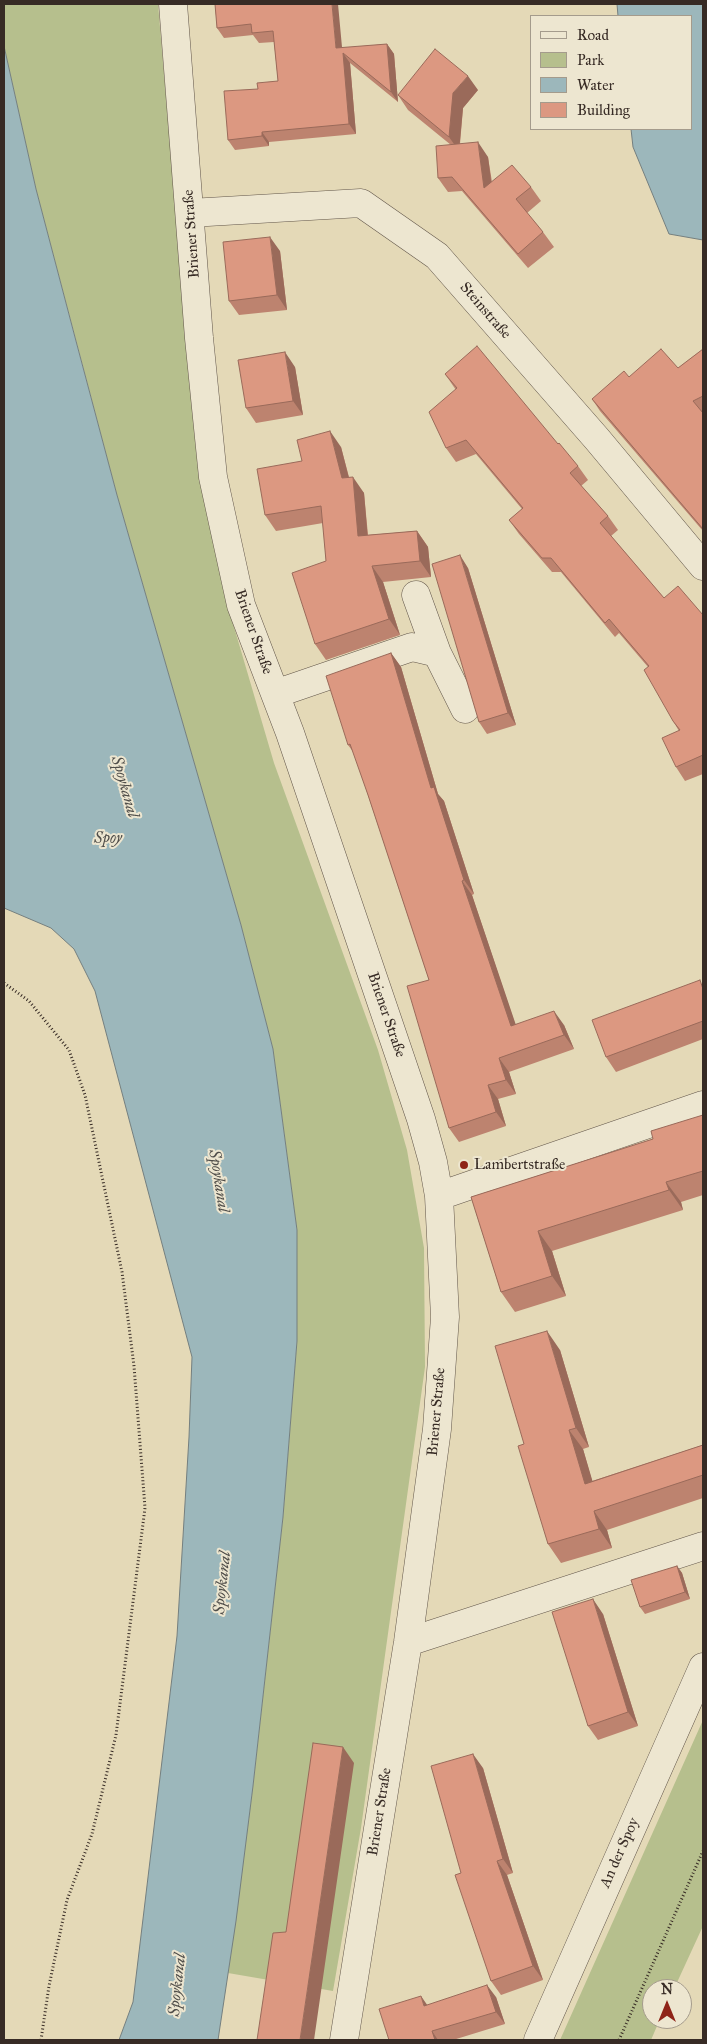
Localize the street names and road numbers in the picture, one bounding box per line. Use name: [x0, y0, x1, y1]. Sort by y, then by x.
street label: Briener Straße: [180, 189, 204, 279]
street label: Steinstraße: [456, 279, 514, 343]
street label: Briener Straße: [230, 587, 276, 677]
street label: Briener Straße: [363, 970, 409, 1060]
street label: Briener Straße: [424, 1367, 450, 1457]
street label: Briener Straße: [364, 1767, 396, 1857]
street label: An der Spoy: [597, 1815, 643, 1891]

